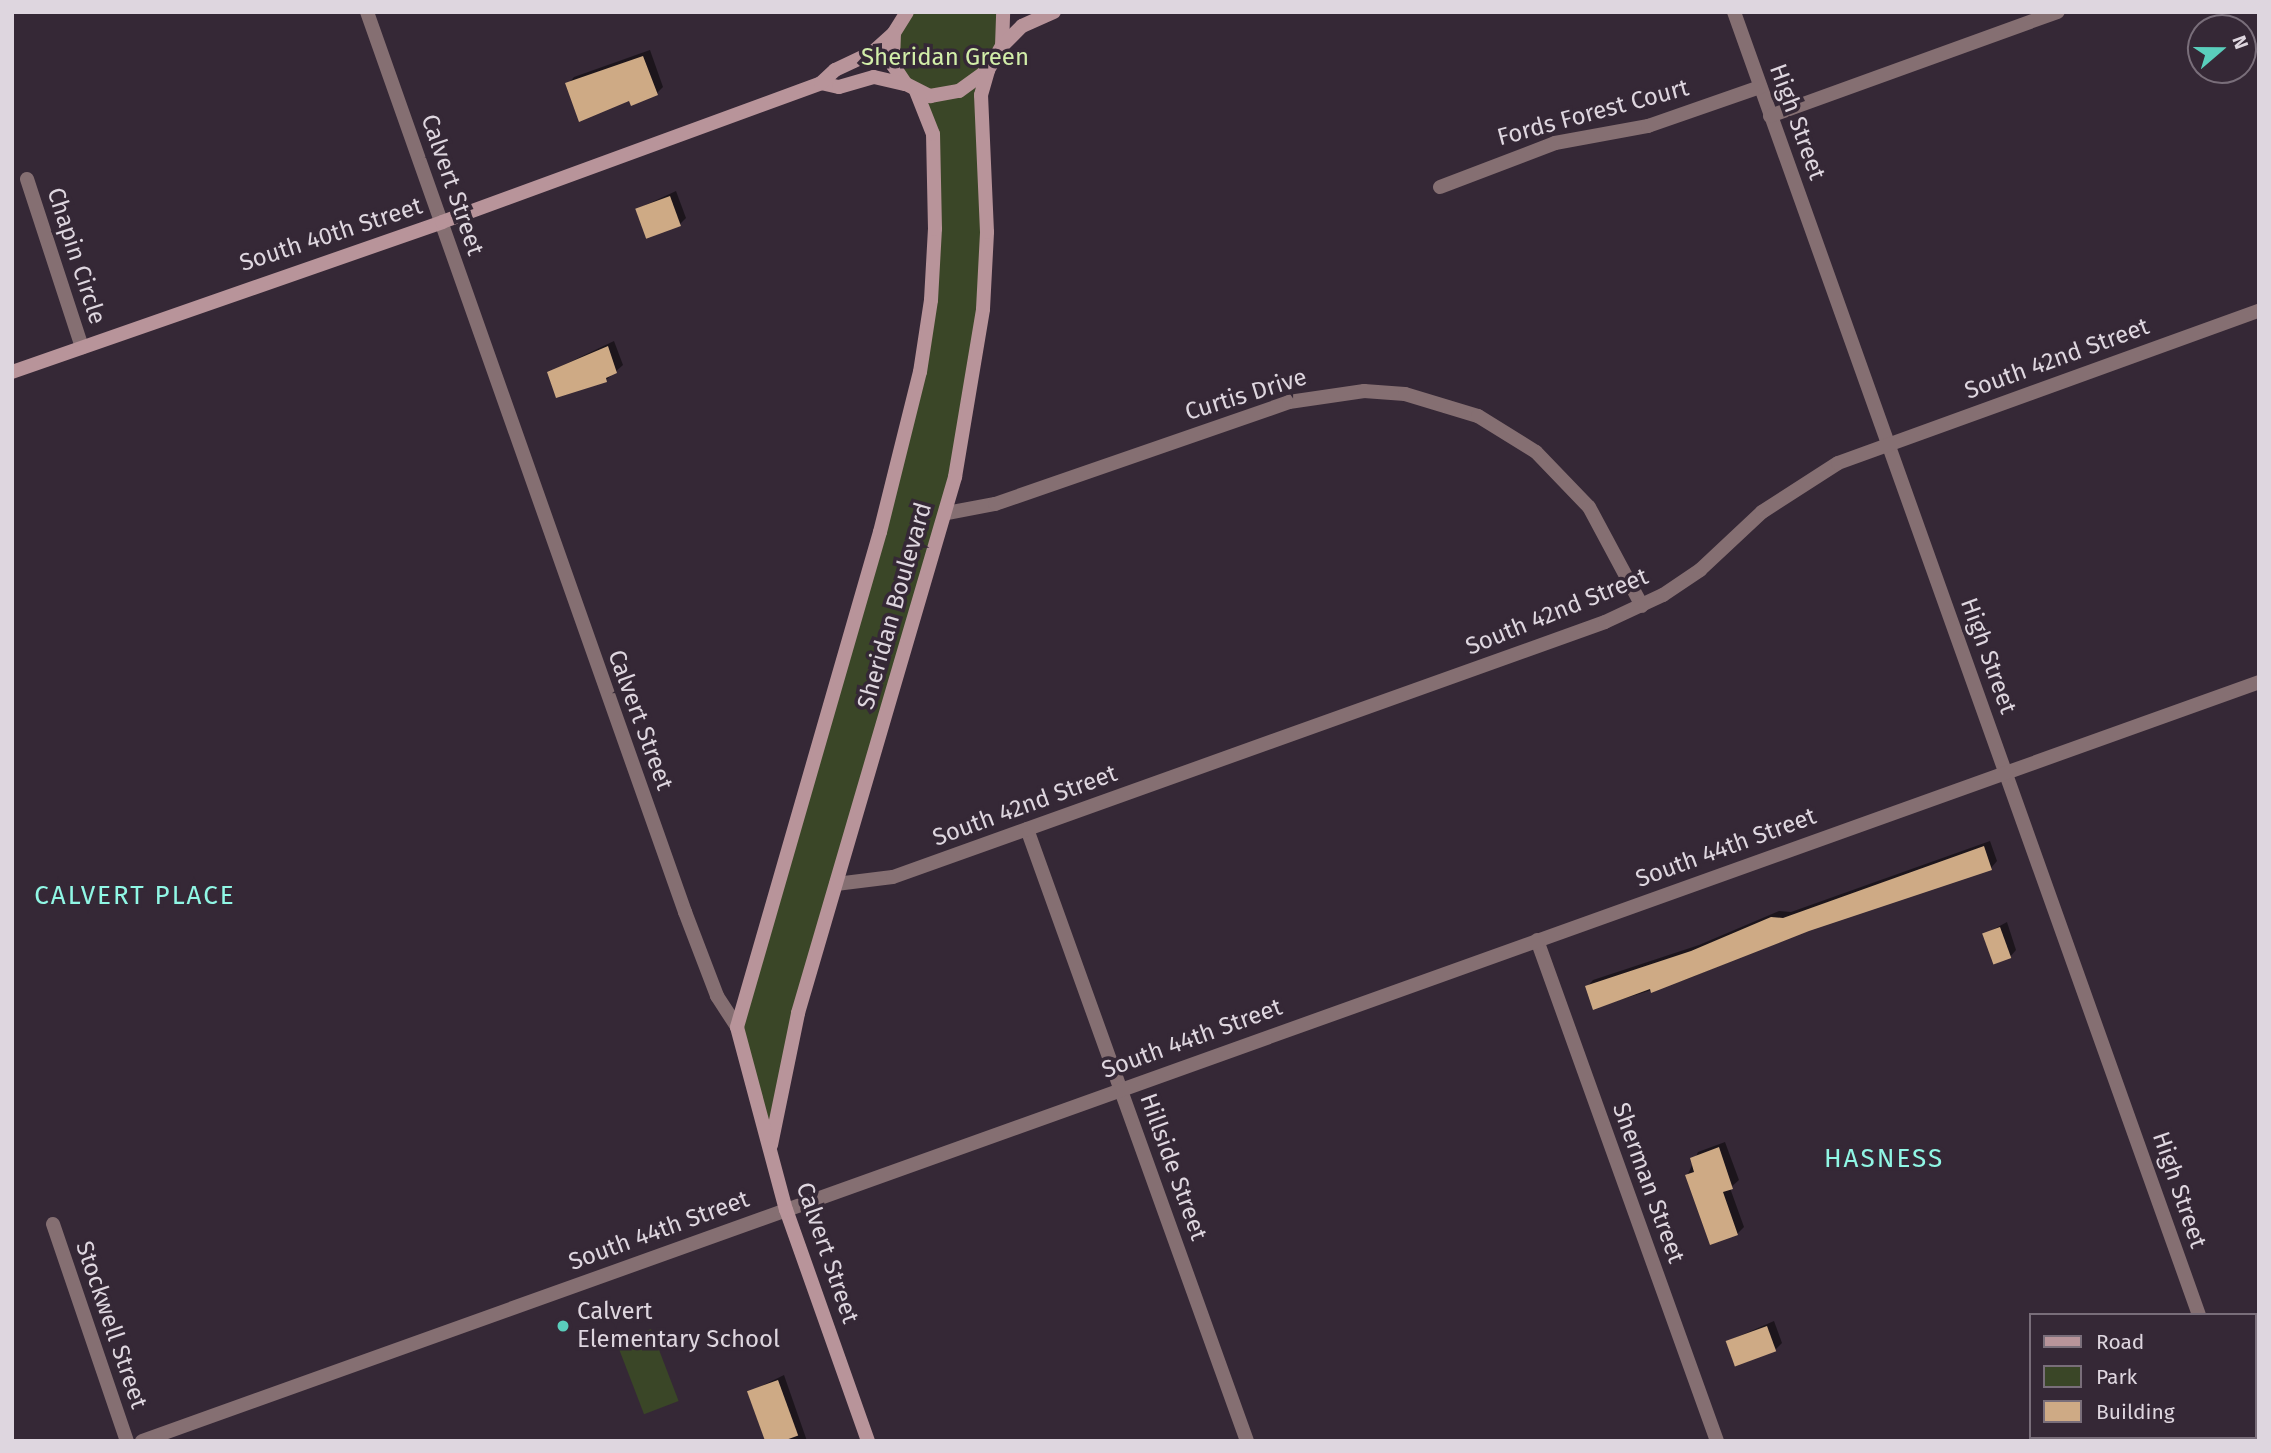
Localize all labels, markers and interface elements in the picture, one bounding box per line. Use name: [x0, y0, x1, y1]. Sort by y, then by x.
north arrow: [2187, 14, 2257, 84]
text: N: [2227, 32, 2253, 52]
park label: Sheridan Green: [861, 44, 1029, 72]
street label: High Street: [1763, 60, 1831, 184]
street label: Fords Forest Court: [1494, 74, 1692, 152]
street label: Calvert Street: [414, 111, 490, 259]
street label: Chapin Circle: [40, 184, 112, 328]
street label: South 40th Street: [236, 192, 426, 278]
street label: South 42nd Street: [1961, 312, 2153, 406]
street label: Curtis Drive: [1182, 363, 1310, 427]
street label: Sheridan Boulevard: [852, 499, 938, 713]
street label: South 42nd Street: [1462, 562, 1652, 662]
street label: High Street: [1954, 594, 2022, 718]
street label: Calvert Street: [601, 646, 679, 794]
street label: South 42nd Street: [929, 759, 1121, 853]
street label: South 44th Street: [1632, 802, 1820, 894]
district label: CALVERT PLACE: [36, 880, 234, 912]
street label: South 44th Street: [1098, 993, 1286, 1085]
street label: Hillside Street: [1133, 1090, 1213, 1244]
street label: Sherman Street: [1606, 1099, 1690, 1267]
street label: High Street: [2146, 1128, 2212, 1252]
district label: HASNESS: [1825, 1143, 1943, 1175]
street label: Calvert Street: [789, 1179, 865, 1327]
street label: South 44th Street: [565, 1185, 753, 1277]
street label: Stockwell Street: [69, 1238, 153, 1412]
place label: Calvert Elementary School: [577, 1298, 780, 1354]
legend: [2030, 1313, 2257, 1439]
marker: Calvert Elementary School: [555, 1318, 571, 1334]
text: Road: [2096, 1329, 2144, 1355]
text: Park: [2096, 1364, 2137, 1390]
text: Building: [2096, 1399, 2175, 1425]

